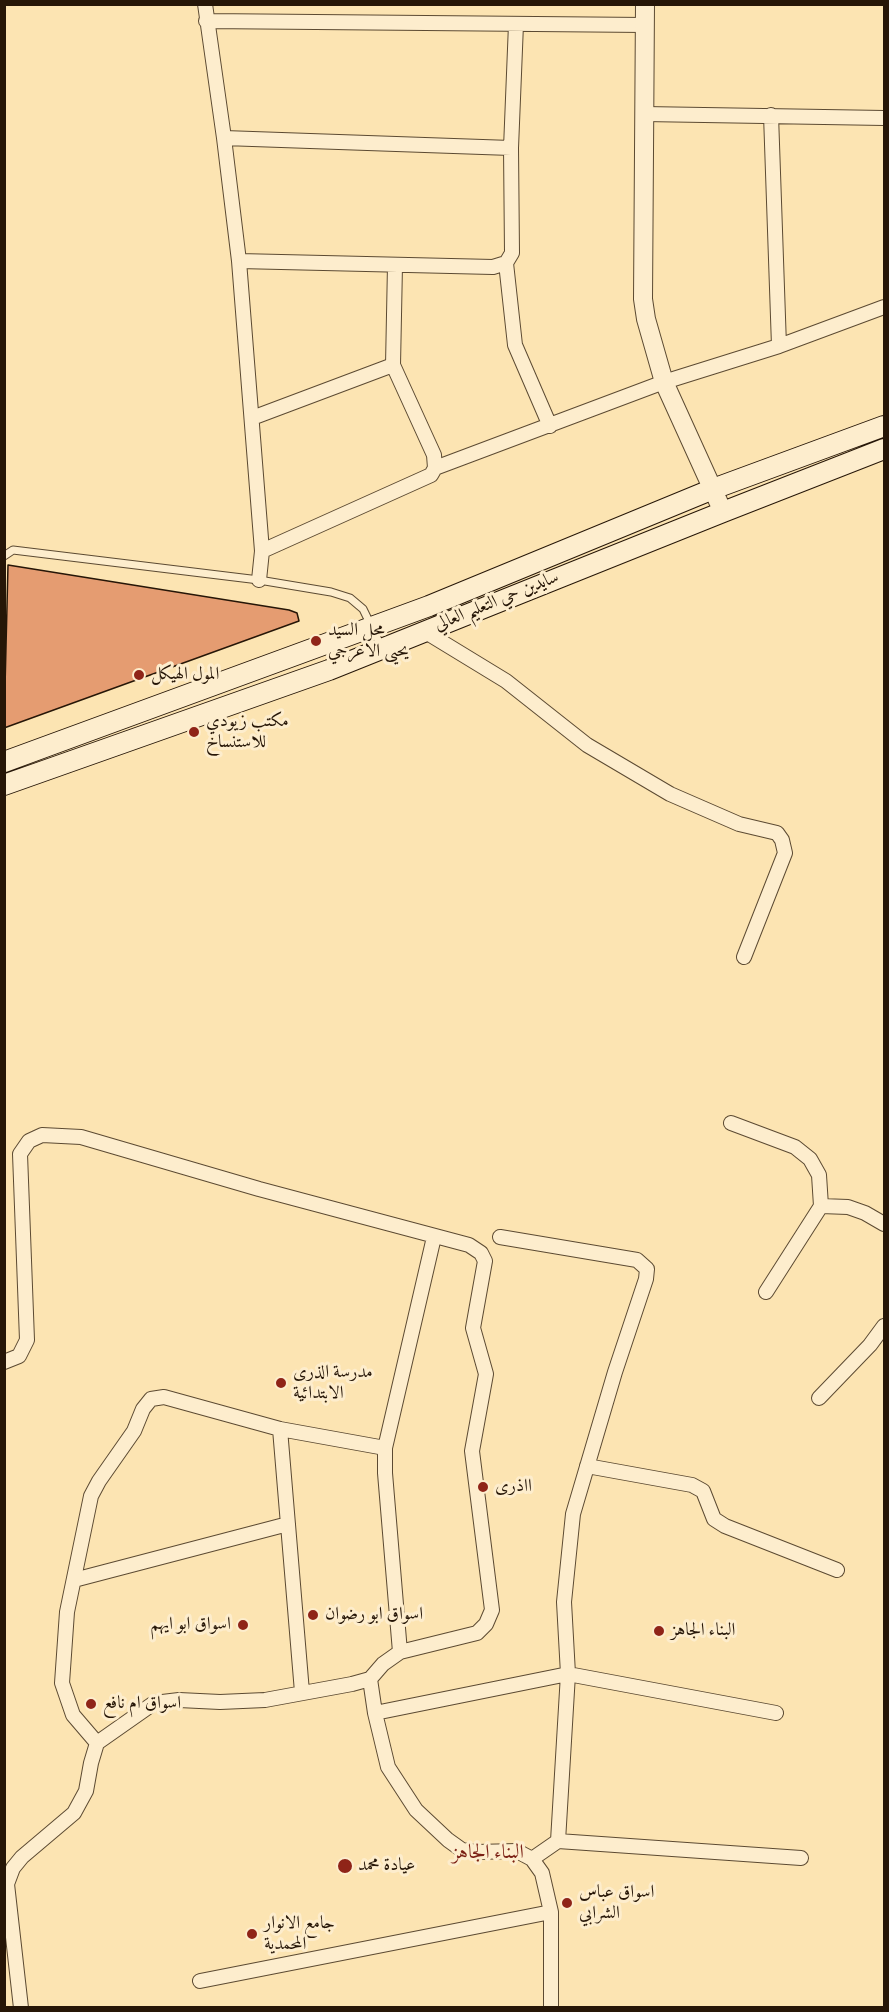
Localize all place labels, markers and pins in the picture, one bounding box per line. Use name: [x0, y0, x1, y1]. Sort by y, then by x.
place label: محل السيد يحيى الاعرجي: [328, 620, 409, 662]
marker: محل السيد يحيى الاعرجي: [309, 634, 323, 648]
place label: المول الهيكل: [151, 664, 219, 686]
marker: المول الهيكل: [132, 668, 146, 682]
place label: مكتب زيودي للاستنساخ: [206, 711, 289, 754]
marker: مكتب زيودي للاستنساخ: [187, 725, 201, 739]
place label: مدرسة الذرى الابتدائية: [293, 1362, 373, 1404]
marker: مدرسة الذرى الابتدائية: [274, 1376, 288, 1390]
place label: ااذرى: [495, 1476, 532, 1498]
marker: ااذرى: [476, 1480, 490, 1494]
place label: اسواق ابو رضوان: [325, 1604, 423, 1626]
marker: اسواق ابو رضوان: [306, 1608, 320, 1622]
place label: اسواق ابو ايهم: [150, 1614, 231, 1636]
marker: اسواق ابو ايهم: [236, 1618, 250, 1632]
place label: البناء الجاهز: [671, 1620, 735, 1642]
marker: البناء الجاهز: [652, 1624, 666, 1638]
place label: اسواق ام نافع: [103, 1693, 181, 1715]
marker: اسواق ام نافع: [84, 1697, 98, 1711]
place label: عيادة محمد: [358, 1855, 415, 1877]
marker: عيادة محمد: [336, 1857, 354, 1875]
place label: اسواق عباس الشرابي: [579, 1882, 654, 1924]
marker: اسواق عباس الشرابي: [560, 1896, 574, 1910]
place label: جامع الانوار المحمدية: [264, 1913, 335, 1956]
marker: جامع الانوار المحمدية: [245, 1927, 259, 1941]

